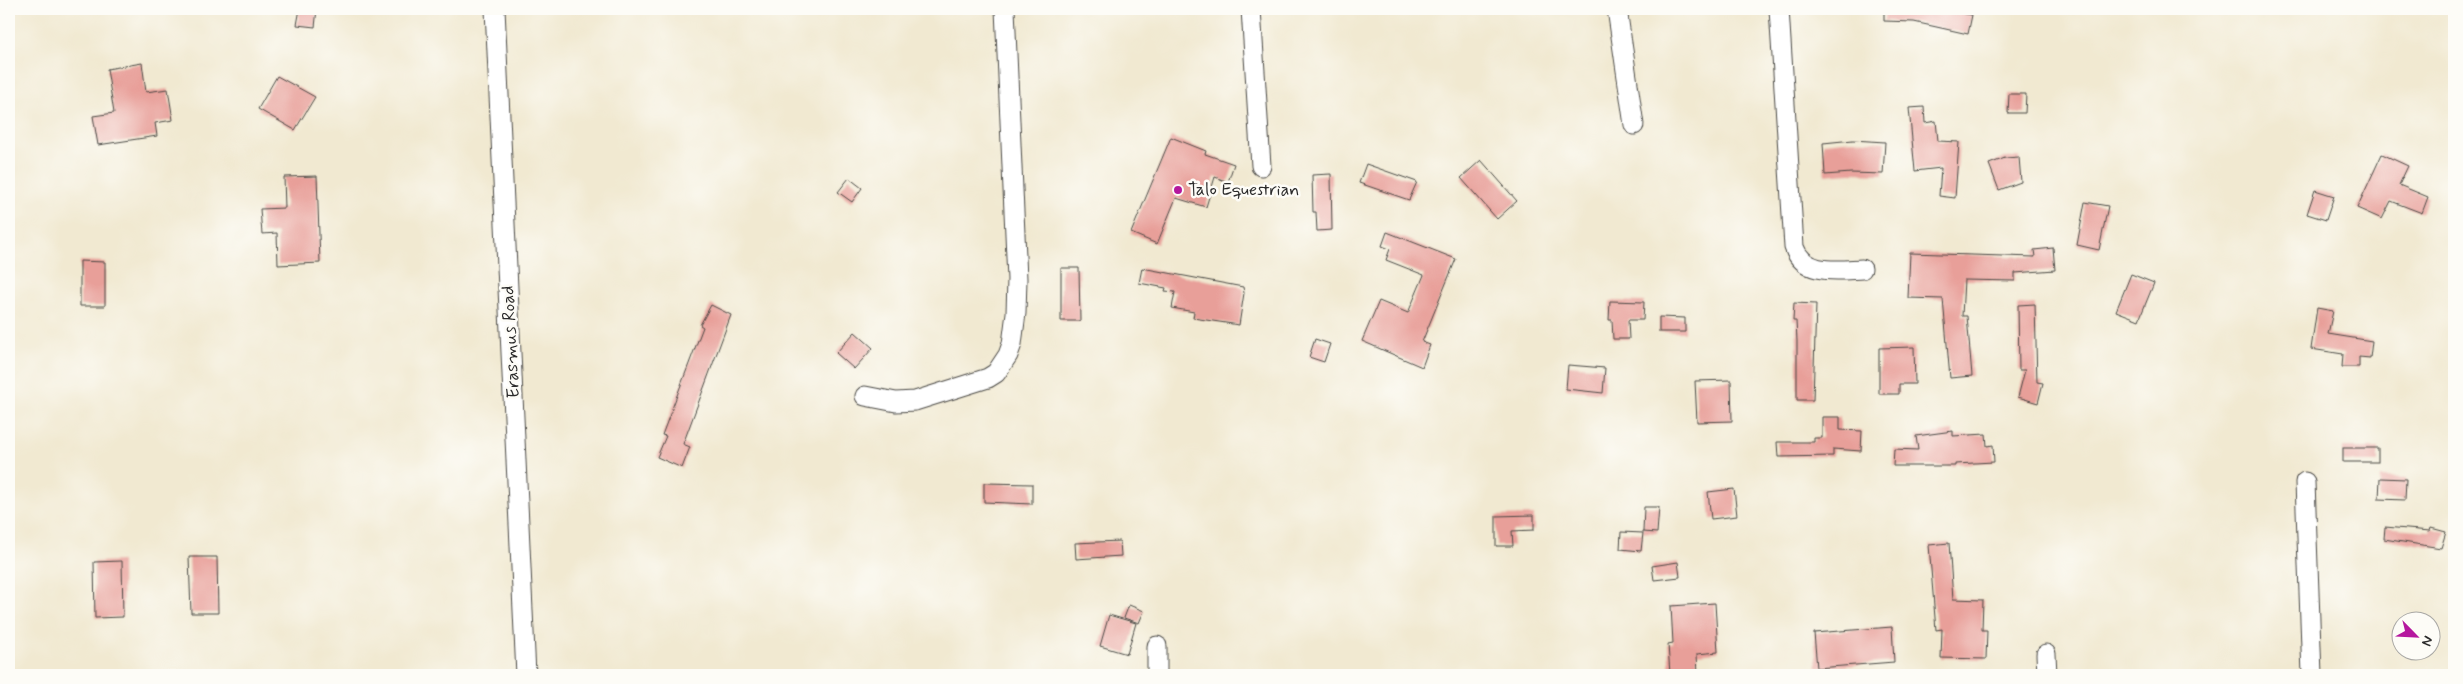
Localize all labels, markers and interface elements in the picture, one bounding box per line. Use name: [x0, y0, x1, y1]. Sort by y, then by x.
place label: Talo Equestrian: [1188, 178, 1299, 202]
marker: Talo Equestrian: [1172, 184, 1184, 196]
street label: Erasmus Road: [496, 285, 526, 399]
north arrow: [2390, 612, 2440, 662]
text: N: [2417, 633, 2437, 649]

